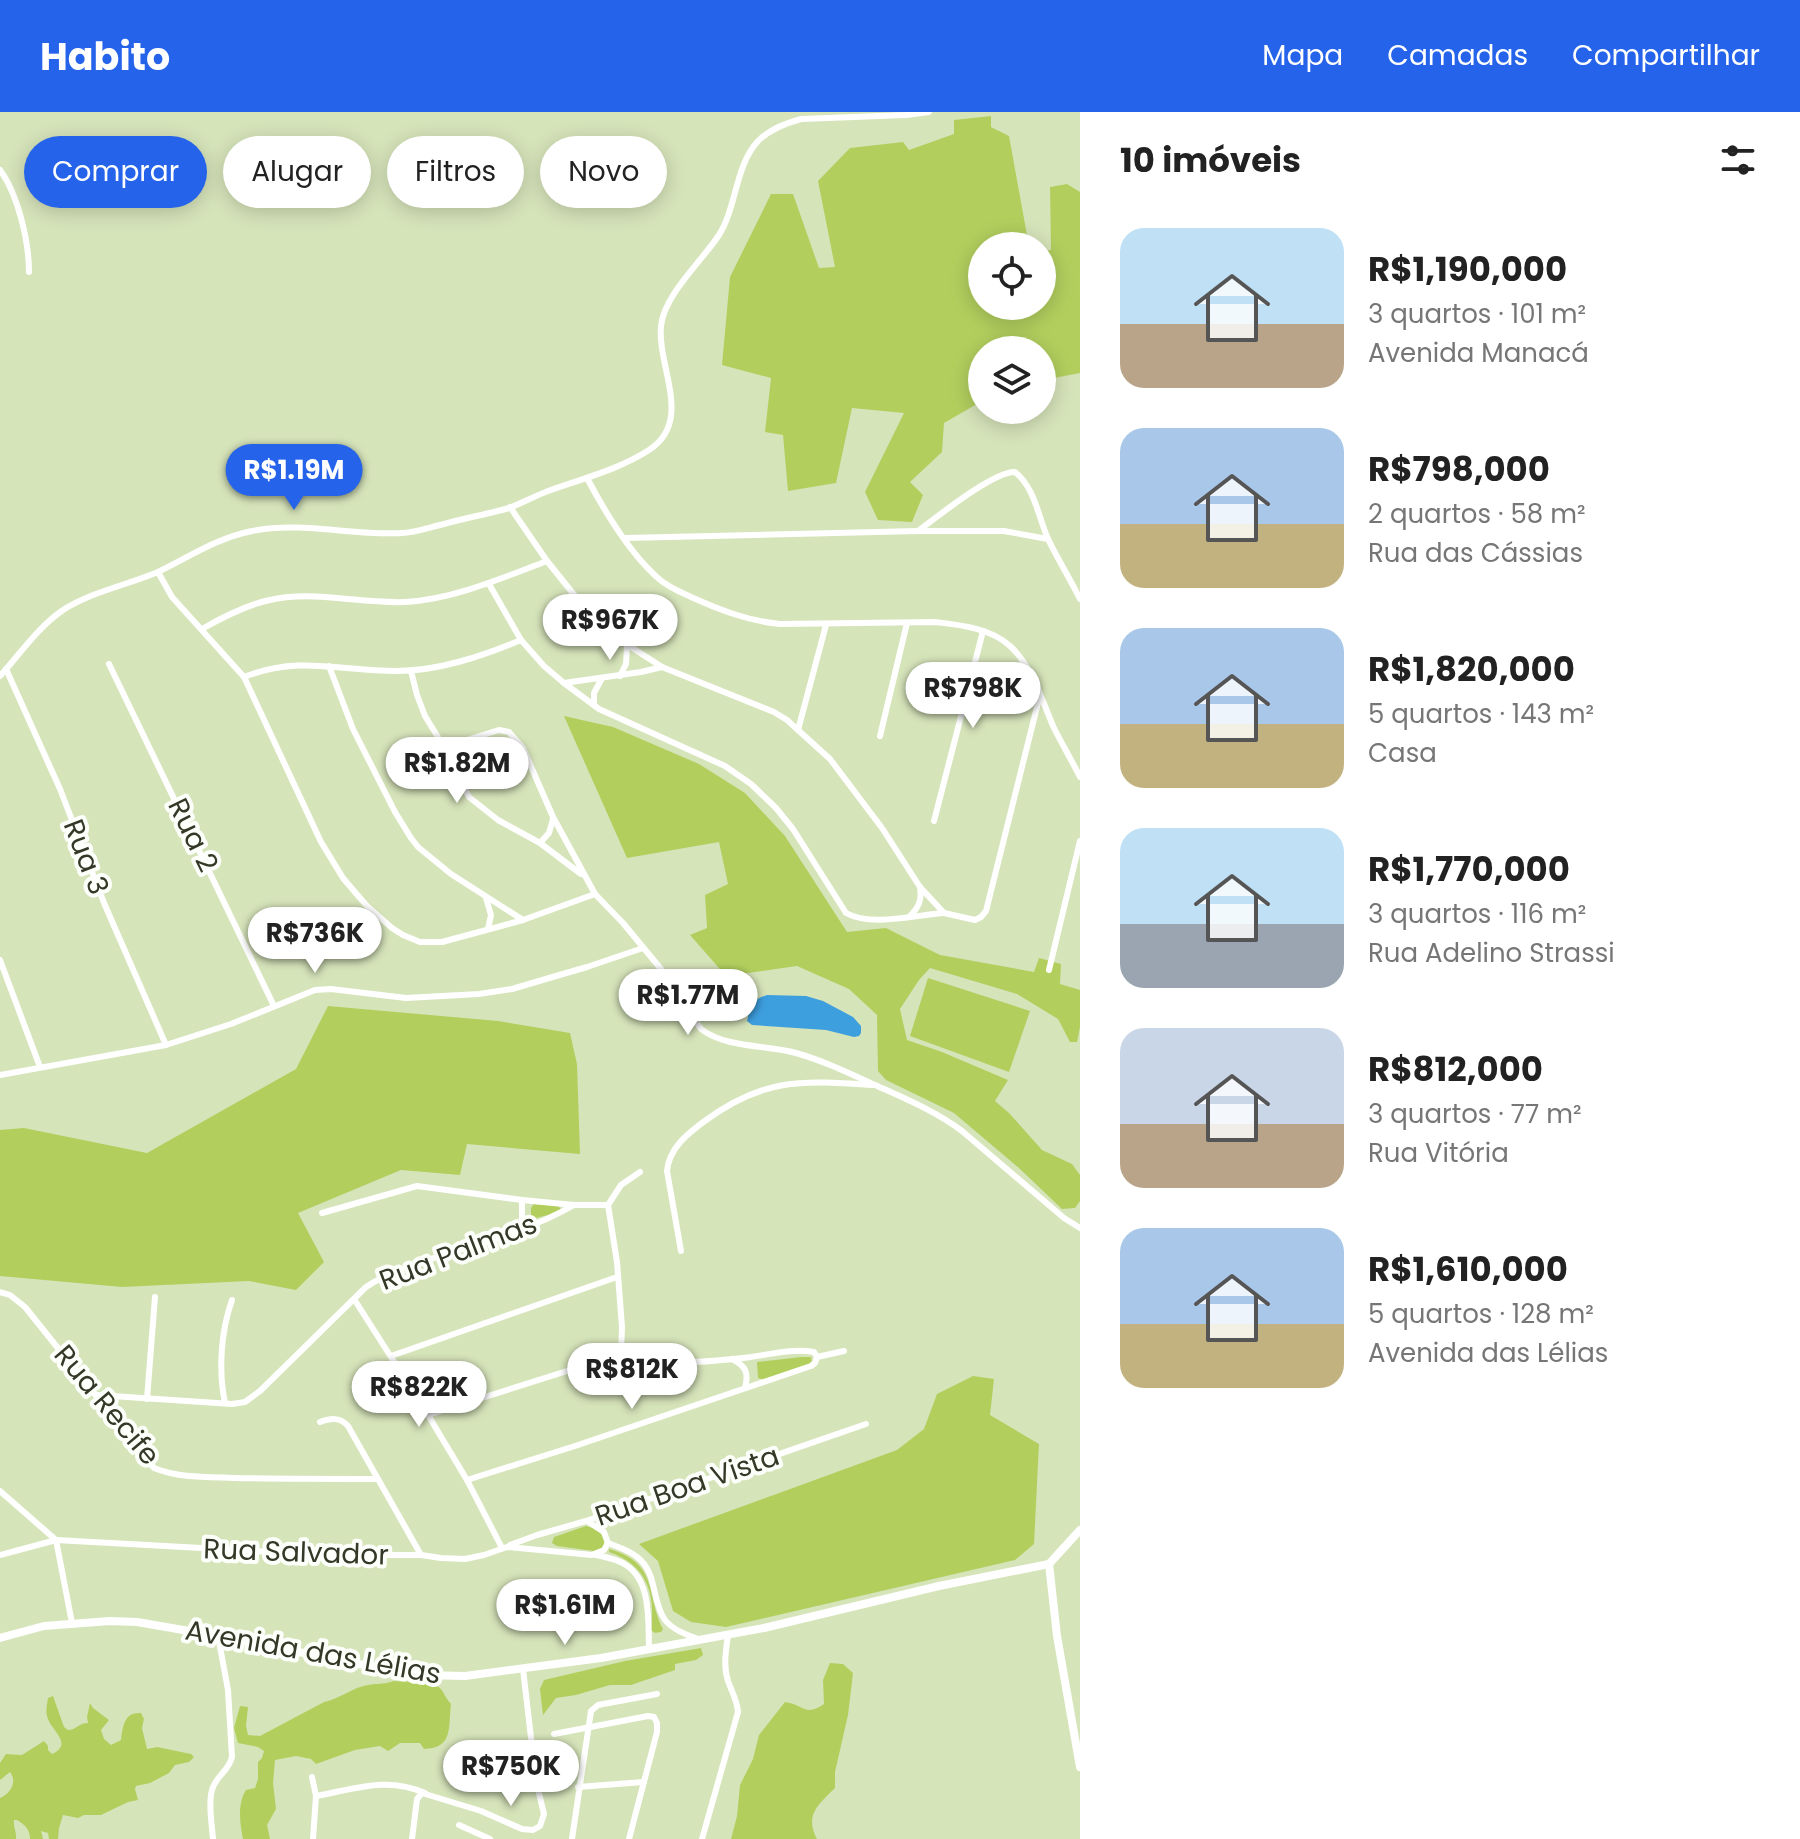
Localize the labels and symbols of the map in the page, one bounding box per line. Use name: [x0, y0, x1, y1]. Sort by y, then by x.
pin: R$1.19M: [220, 444, 368, 512]
pin: R$967K: [545, 594, 675, 662]
pin: R$798K: [908, 662, 1038, 730]
pin: R$1.82M: [383, 737, 531, 805]
street label: Rua 2: [158, 792, 228, 878]
street label: Rua 3: [54, 814, 118, 900]
pin: R$736K: [250, 907, 380, 975]
pin: R$1.77M: [614, 969, 762, 1037]
street label: Rua Palmas: [374, 1204, 542, 1300]
street label: Rua Recife: [45, 1336, 169, 1474]
pin: R$812K: [567, 1343, 697, 1411]
pin: R$822K: [354, 1361, 484, 1429]
street label: Rua Boa Vista: [590, 1436, 784, 1536]
street label: Rua Salvador: [203, 1529, 389, 1575]
pin: R$1.61M: [491, 1579, 639, 1647]
street label: Avenida das Lélias: [182, 1610, 444, 1694]
pin: R$750K: [446, 1740, 576, 1808]

